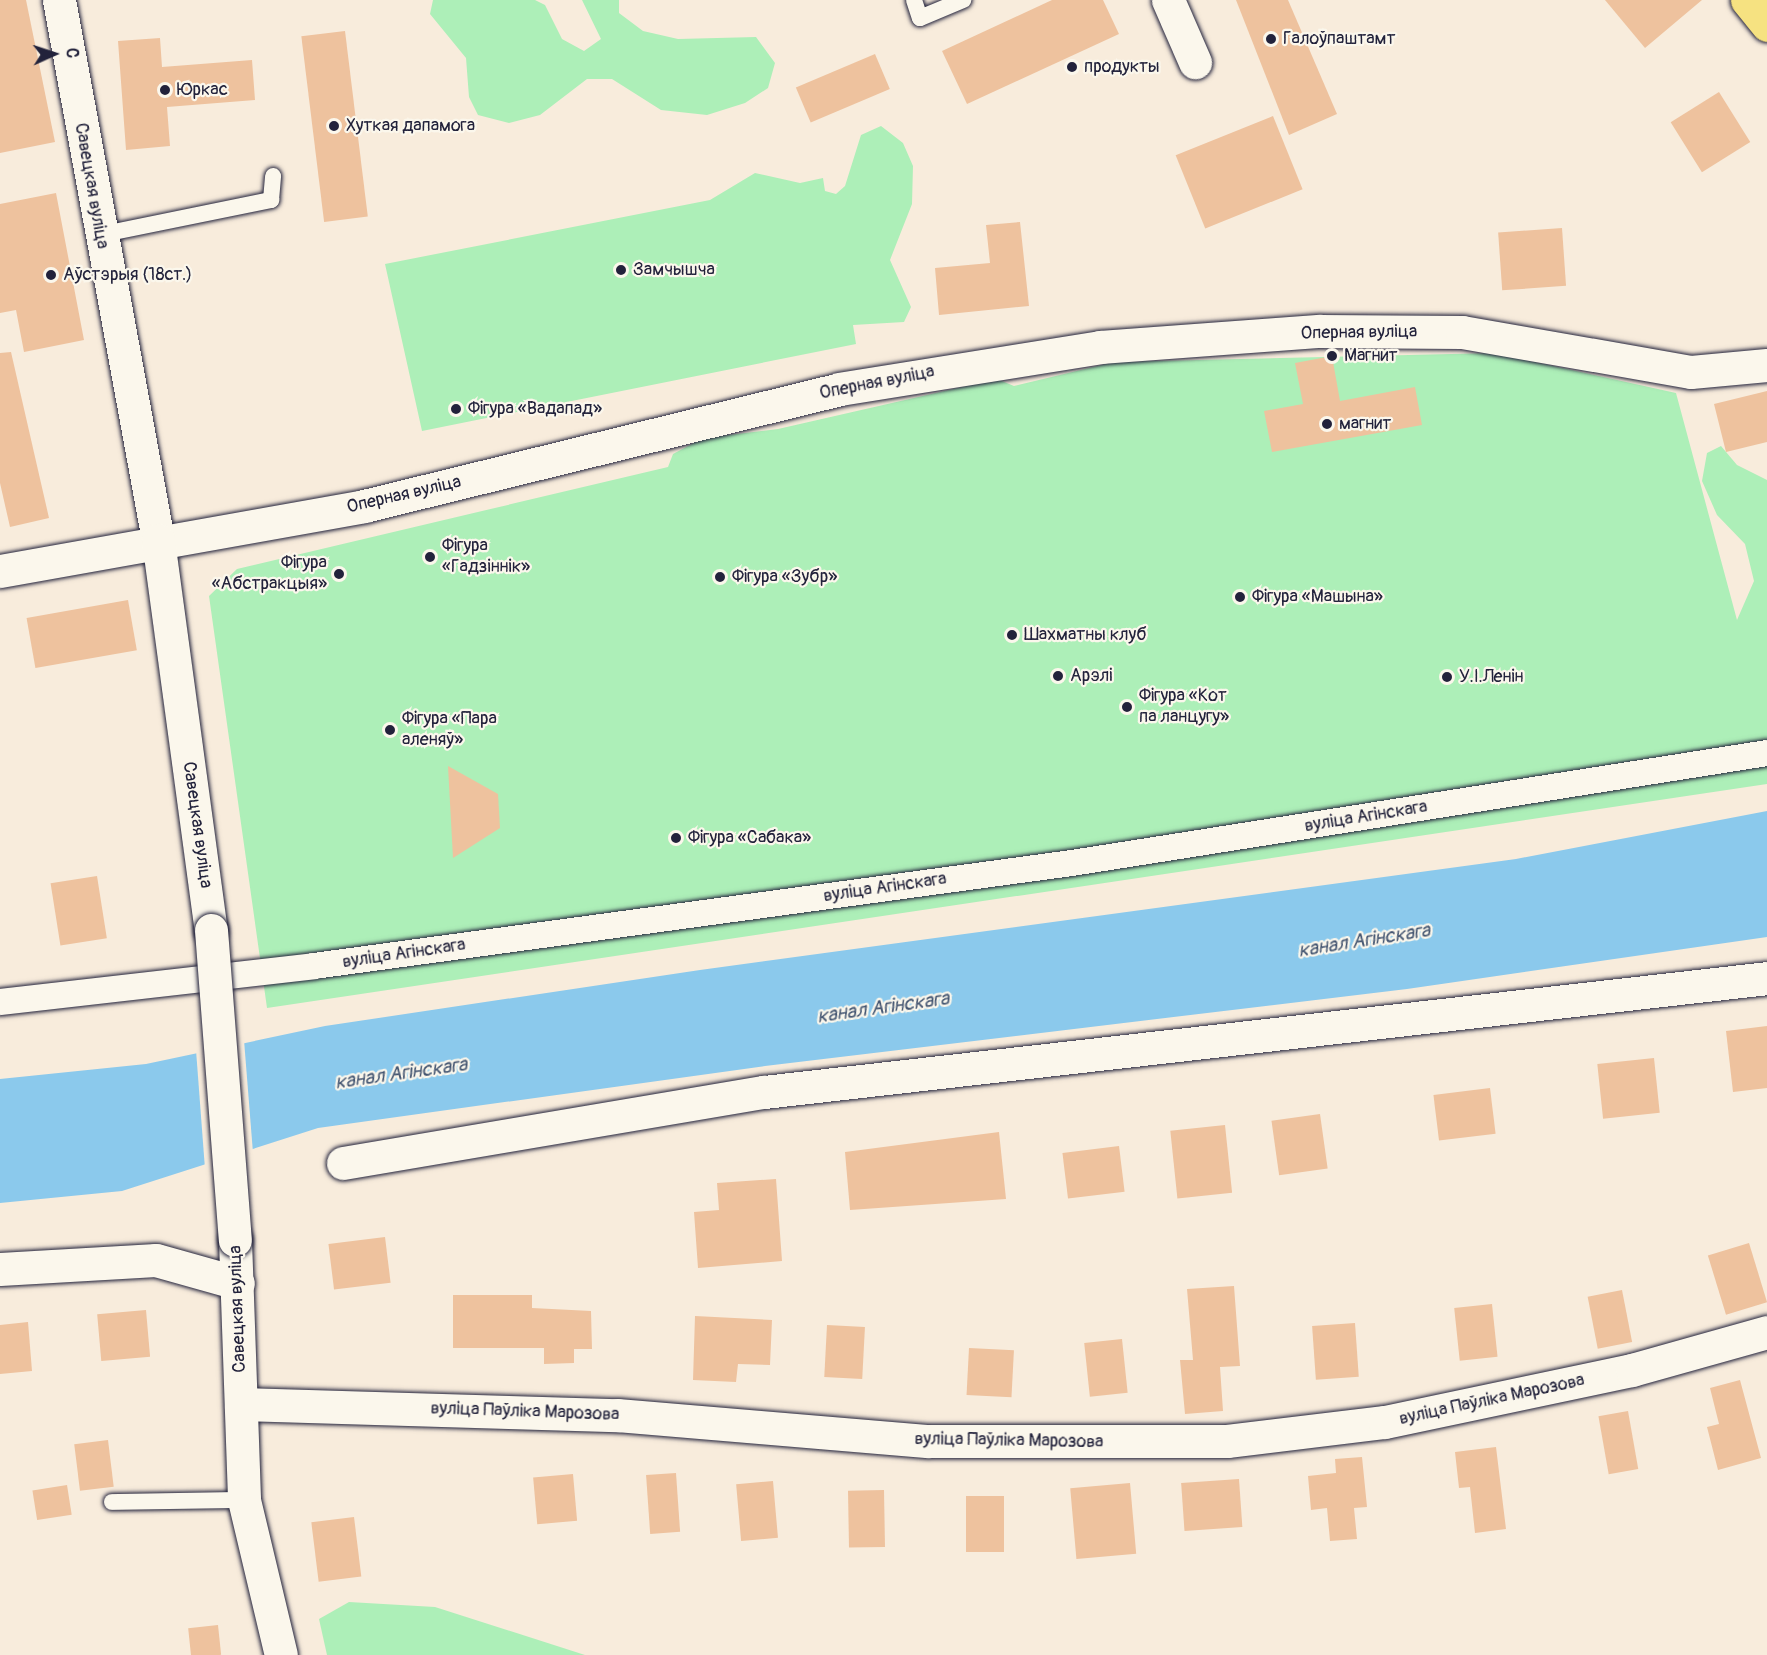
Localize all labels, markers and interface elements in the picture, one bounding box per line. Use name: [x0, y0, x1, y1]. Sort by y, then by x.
north arrow: [24, 24, 84, 84]
place label: Галоўпаштамт: [1283, 28, 1395, 50]
marker: Галоўпаштамт: [1264, 32, 1278, 46]
text: С: [62, 48, 82, 59]
place label: продукты: [1084, 56, 1160, 78]
marker: продукты: [1065, 60, 1079, 74]
place label: Юркас: [177, 79, 228, 101]
marker: Юркас: [158, 83, 172, 97]
place label: Хуткая дапамога: [346, 115, 475, 137]
marker: Хуткая дапамога: [327, 119, 341, 133]
street label: Савецкая вуліца: [69, 121, 113, 251]
place label: Замчышча: [633, 259, 715, 281]
marker: Замчышча: [614, 263, 628, 277]
place label: Аўстэрыя (18ст.): [63, 264, 192, 286]
marker: Аўстэрыя (18ст.): [44, 268, 58, 282]
street label: Оперная вуліца: [1301, 321, 1417, 345]
place label: Магнит: [1344, 345, 1397, 367]
marker: Магнит: [1325, 349, 1339, 363]
street label: Оперная вуліца: [818, 361, 936, 405]
place label: Фігура «Вадапад»: [468, 398, 602, 420]
marker: Фігура «Вадапад»: [449, 402, 463, 416]
place label: магнит: [1339, 413, 1391, 435]
marker: магнит: [1320, 417, 1334, 431]
street label: Оперная вуліца: [345, 471, 463, 519]
place label: Фігура «Гадзіннік»: [442, 536, 530, 578]
marker: Фігура «Гадзіннік»: [423, 550, 437, 564]
place label: Фігура «Абстракцыя»: [212, 553, 327, 596]
place label: Фігура «Зубр»: [732, 566, 837, 588]
marker: Фігура «Абстракцыя»: [332, 567, 346, 581]
marker: Фігура «Зубр»: [713, 570, 727, 584]
place label: Фігура «Машына»: [1252, 586, 1383, 608]
marker: Фігура «Машына»: [1233, 590, 1247, 604]
place label: Шахматны клуб: [1024, 624, 1147, 646]
marker: Шахматны клуб: [1005, 628, 1019, 642]
place label: Арэлі: [1070, 665, 1113, 687]
place label: У.І.Ленін: [1459, 666, 1524, 688]
marker: Арэлі: [1051, 669, 1065, 683]
marker: У.І.Ленін: [1440, 670, 1454, 684]
place label: Фігура «Кот па ланцугу»: [1139, 686, 1229, 728]
marker: Фігура «Кот па ланцугу»: [1120, 700, 1134, 714]
place label: Фігура «Пара аленяў»: [402, 709, 497, 752]
marker: Фігура «Пара аленяў»: [383, 723, 397, 737]
street label: Савецкая вуліца: [177, 760, 217, 890]
street label: вуліца Агінскага: [1303, 797, 1429, 837]
place label: Фігура «Сабака»: [688, 827, 811, 849]
marker: Фігура «Сабака»: [669, 831, 683, 845]
street label: вуліца Агінскага: [822, 869, 948, 907]
water label: канал Агінскага: [1296, 918, 1432, 962]
street label: вуліца Агінскага: [341, 935, 467, 973]
water label: канал Агінскага: [815, 986, 951, 1028]
water label: канал Агінскага: [333, 1052, 469, 1094]
street label: Савецкая вуліца: [225, 1245, 251, 1373]
street label: вуліца Паўліка Марозова: [1397, 1370, 1587, 1430]
street label: вуліца Паўліка Марозова: [430, 1398, 620, 1426]
street label: вуліца Паўліка Марозова: [914, 1429, 1104, 1453]

